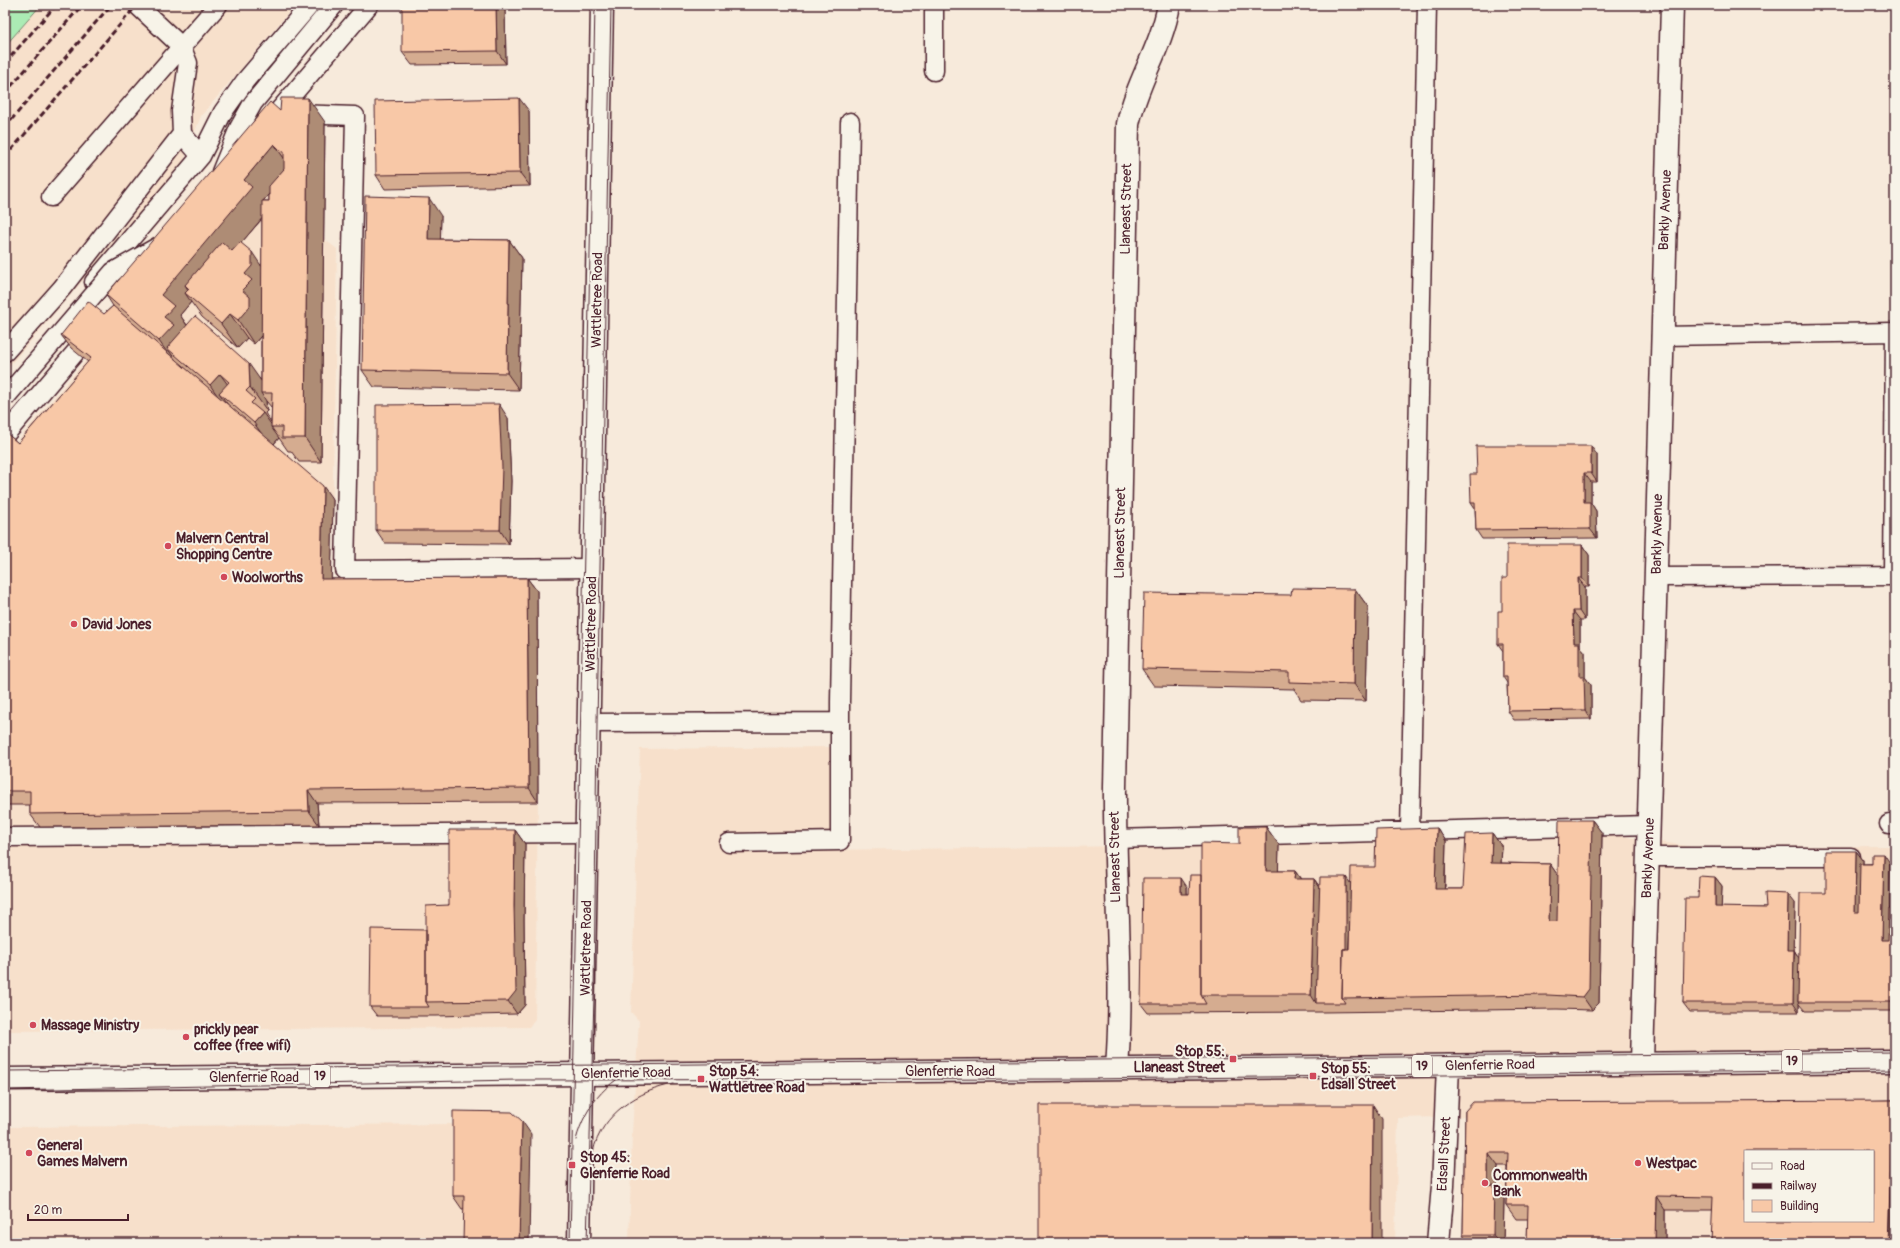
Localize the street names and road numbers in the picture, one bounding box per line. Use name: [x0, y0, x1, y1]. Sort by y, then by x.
street label: Llaneast Street: [1117, 163, 1135, 255]
street label: Barkly Avenue: [1655, 169, 1675, 251]
street label: Wattletree Road: [588, 252, 606, 348]
street label: Llaneast Street: [1111, 487, 1129, 579]
street label: Barkly Avenue: [1648, 493, 1666, 574]
street label: Wattletree Road: [582, 576, 600, 672]
street label: Llaneast Street: [1106, 811, 1124, 903]
street label: Barkly Avenue: [1638, 817, 1658, 899]
street label: Wattletree Road: [577, 900, 595, 996]
road number: 19: [1782, 1050, 1802, 1072]
road number: 19: [1412, 1055, 1432, 1077]
street label: Glenferrie Road: [1445, 1056, 1535, 1074]
street label: Glenferrie Road: [905, 1063, 995, 1080]
street label: Glenferrie Road: [581, 1064, 671, 1082]
road number: 19: [310, 1065, 330, 1087]
street label: Glenferrie Road: [209, 1069, 299, 1086]
street label: Edsall Street: [1434, 1116, 1454, 1192]

